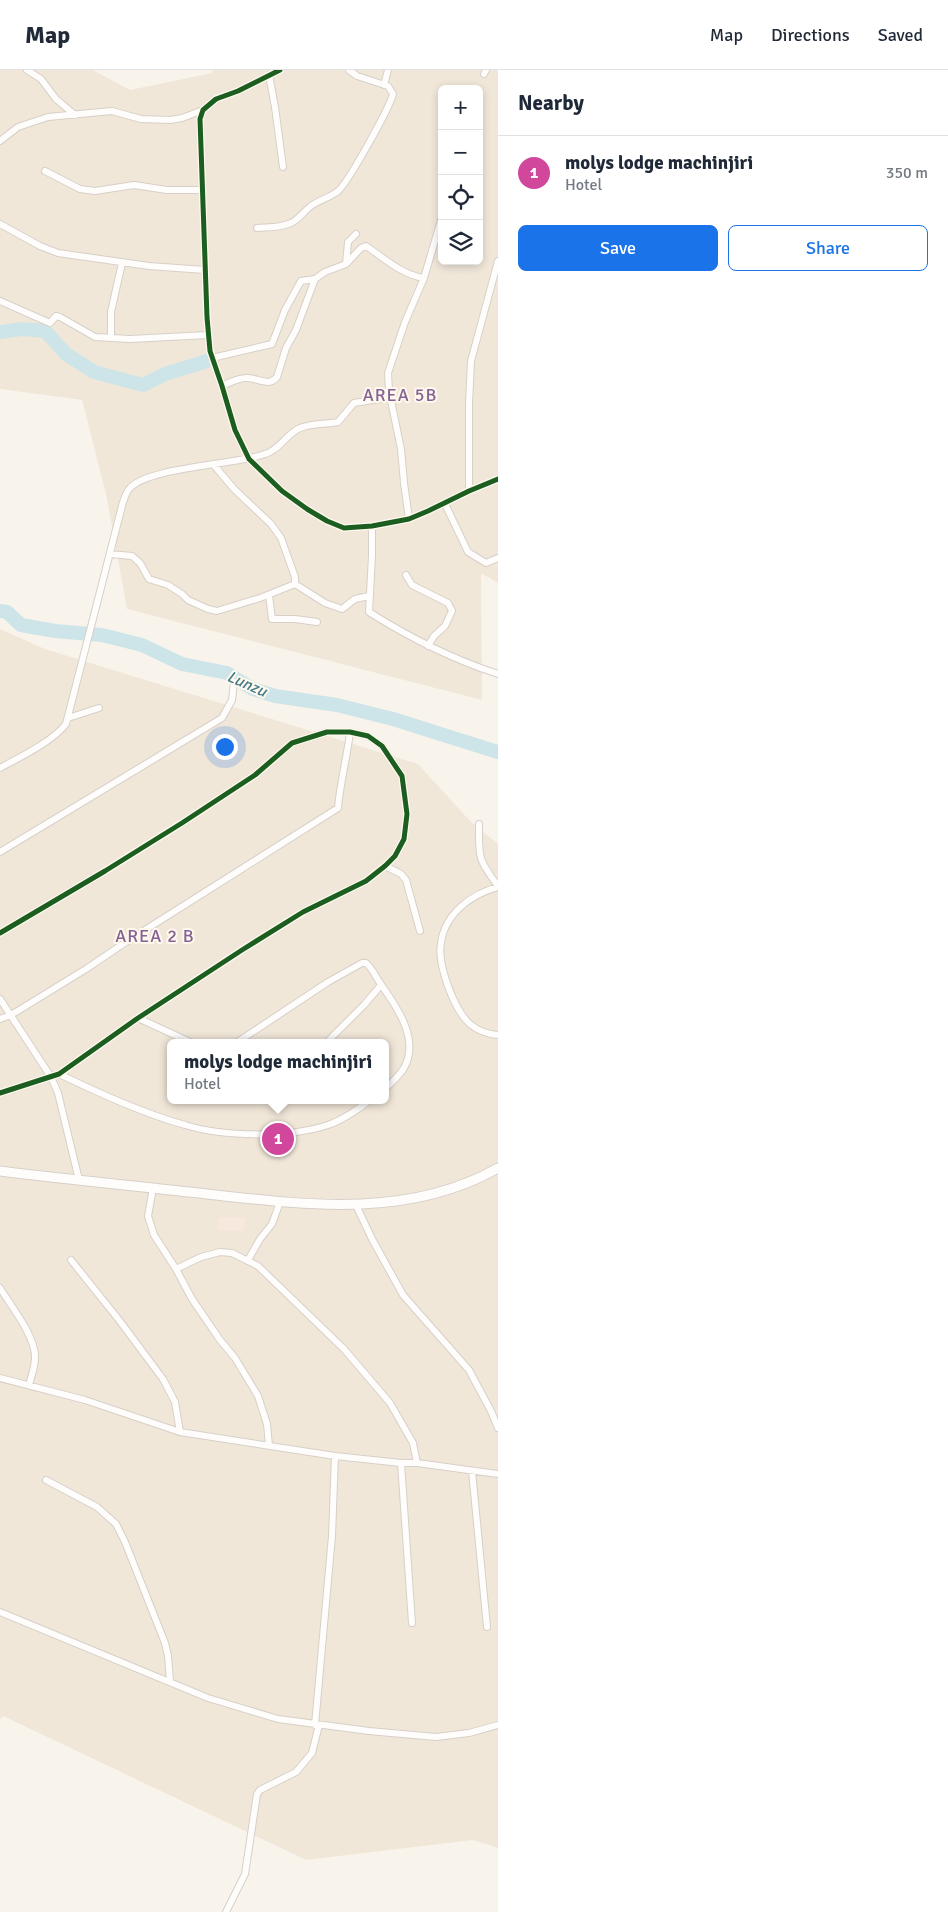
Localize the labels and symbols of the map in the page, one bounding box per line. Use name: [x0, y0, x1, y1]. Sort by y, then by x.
district label: AREA 5B: [363, 384, 437, 406]
water label: Lunzu: [224, 666, 271, 702]
your location: [212, 734, 238, 760]
district label: AREA 2 B: [115, 925, 195, 947]
pin: 1: [262, 1120, 294, 1158]

